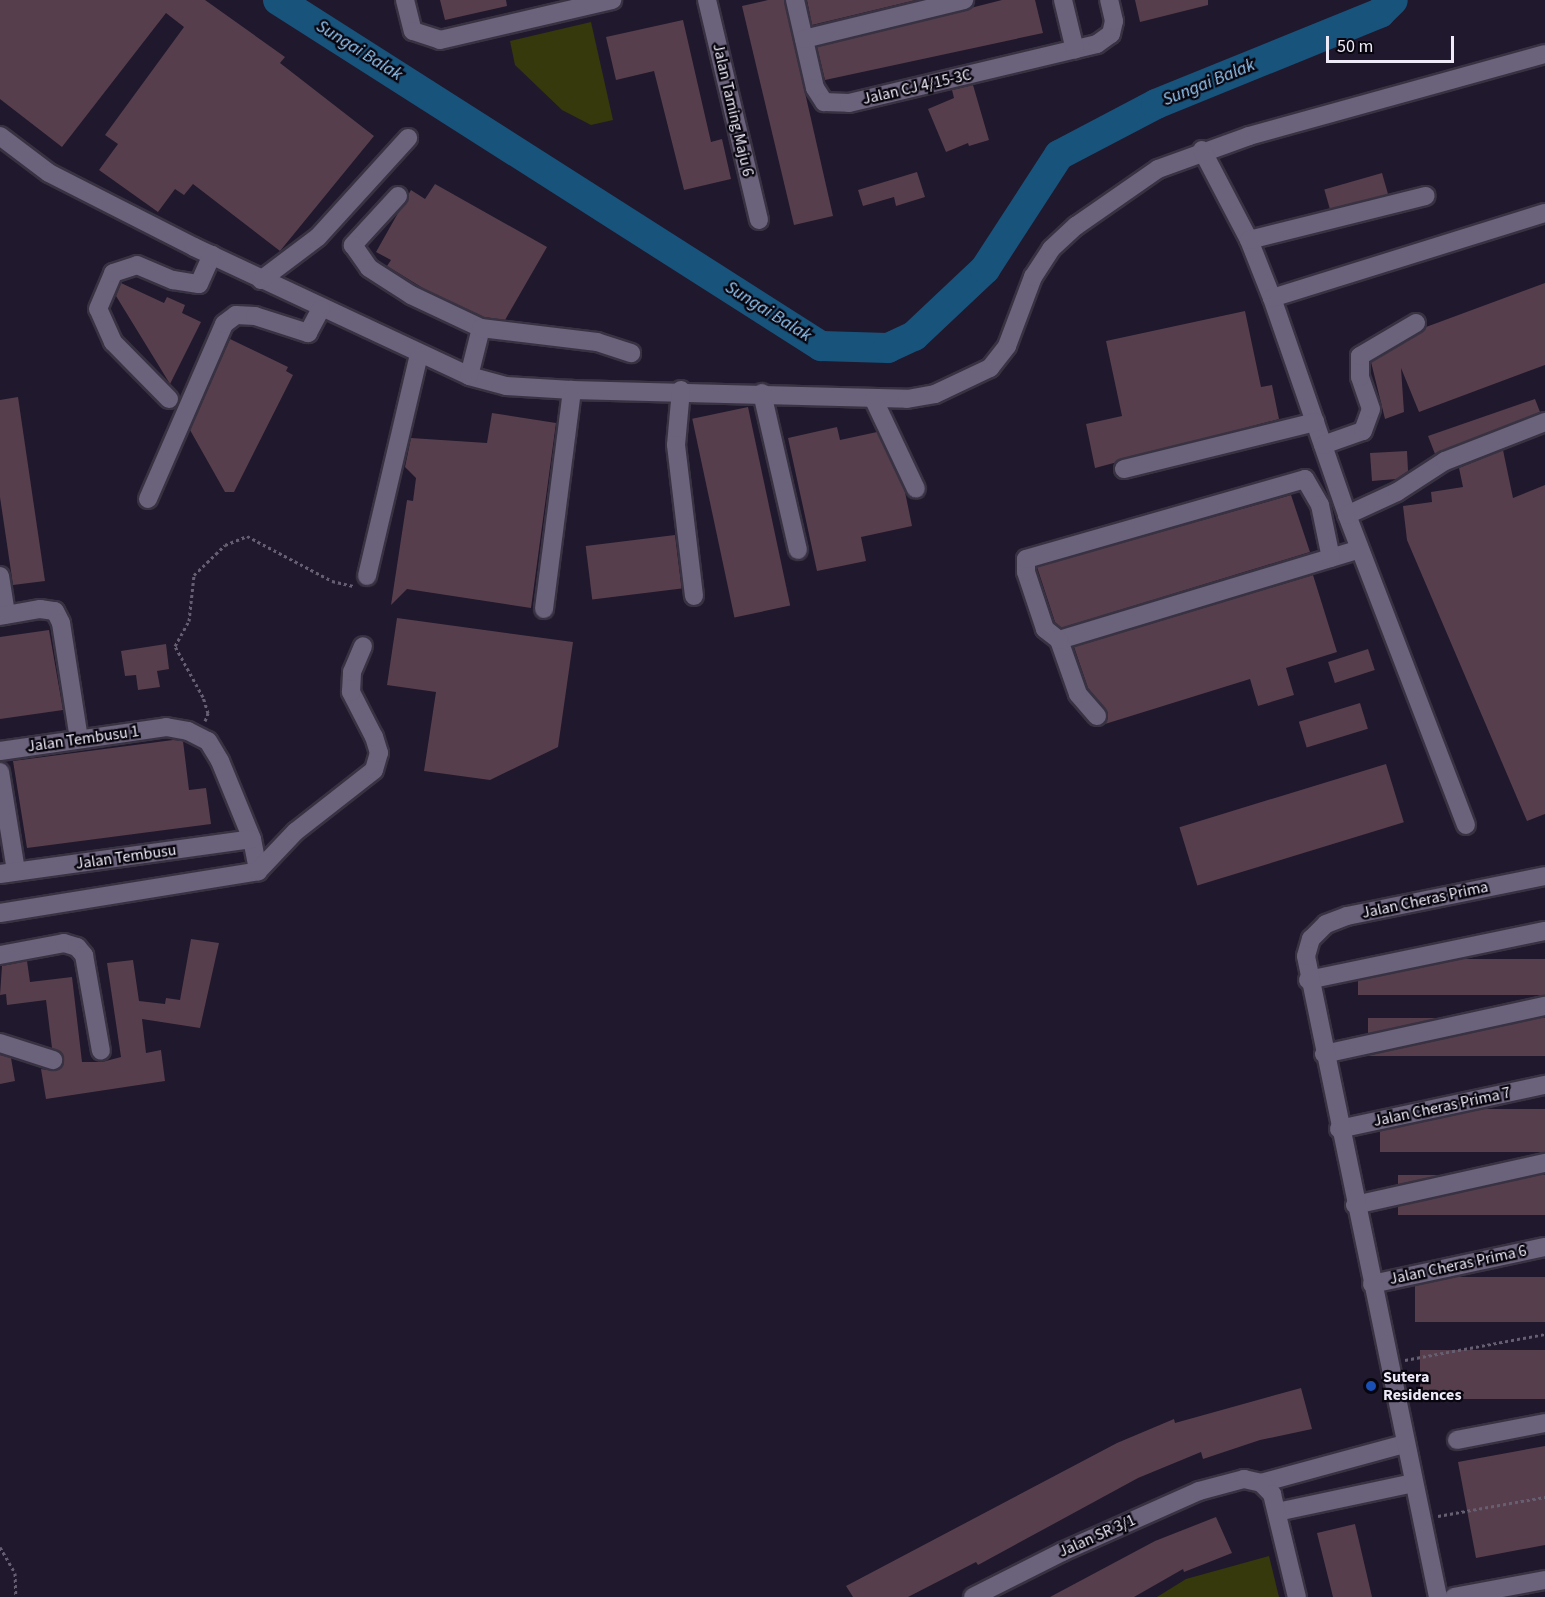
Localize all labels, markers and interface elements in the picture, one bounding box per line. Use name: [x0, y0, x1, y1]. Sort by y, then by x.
water label: Sungai Balak: [312, 16, 406, 86]
scale bar: [1329, 24, 1456, 62]
text: 50 m: [1337, 34, 1373, 59]
street label: Jalan Taming Maju 6: [708, 42, 758, 178]
water label: Sungai Balak: [1160, 55, 1258, 111]
street label: Jalan CJ 4/15-3C: [861, 65, 973, 109]
water label: Sungai Balak: [721, 277, 815, 347]
street label: Jalan Tembusu 1: [26, 722, 140, 756]
street label: Jalan Tembusu: [74, 840, 178, 874]
street label: Jalan Cheras Prima: [1360, 877, 1490, 923]
street label: Jalan Cheras Prima 7: [1372, 1083, 1512, 1131]
street label: Jalan Cheras Prima 6: [1388, 1241, 1528, 1289]
place label: Sutera Residences: [1383, 1367, 1461, 1405]
marker: Sutera Residences: [1364, 1379, 1378, 1393]
street label: Jalan SR 3/1: [1056, 1511, 1138, 1561]

